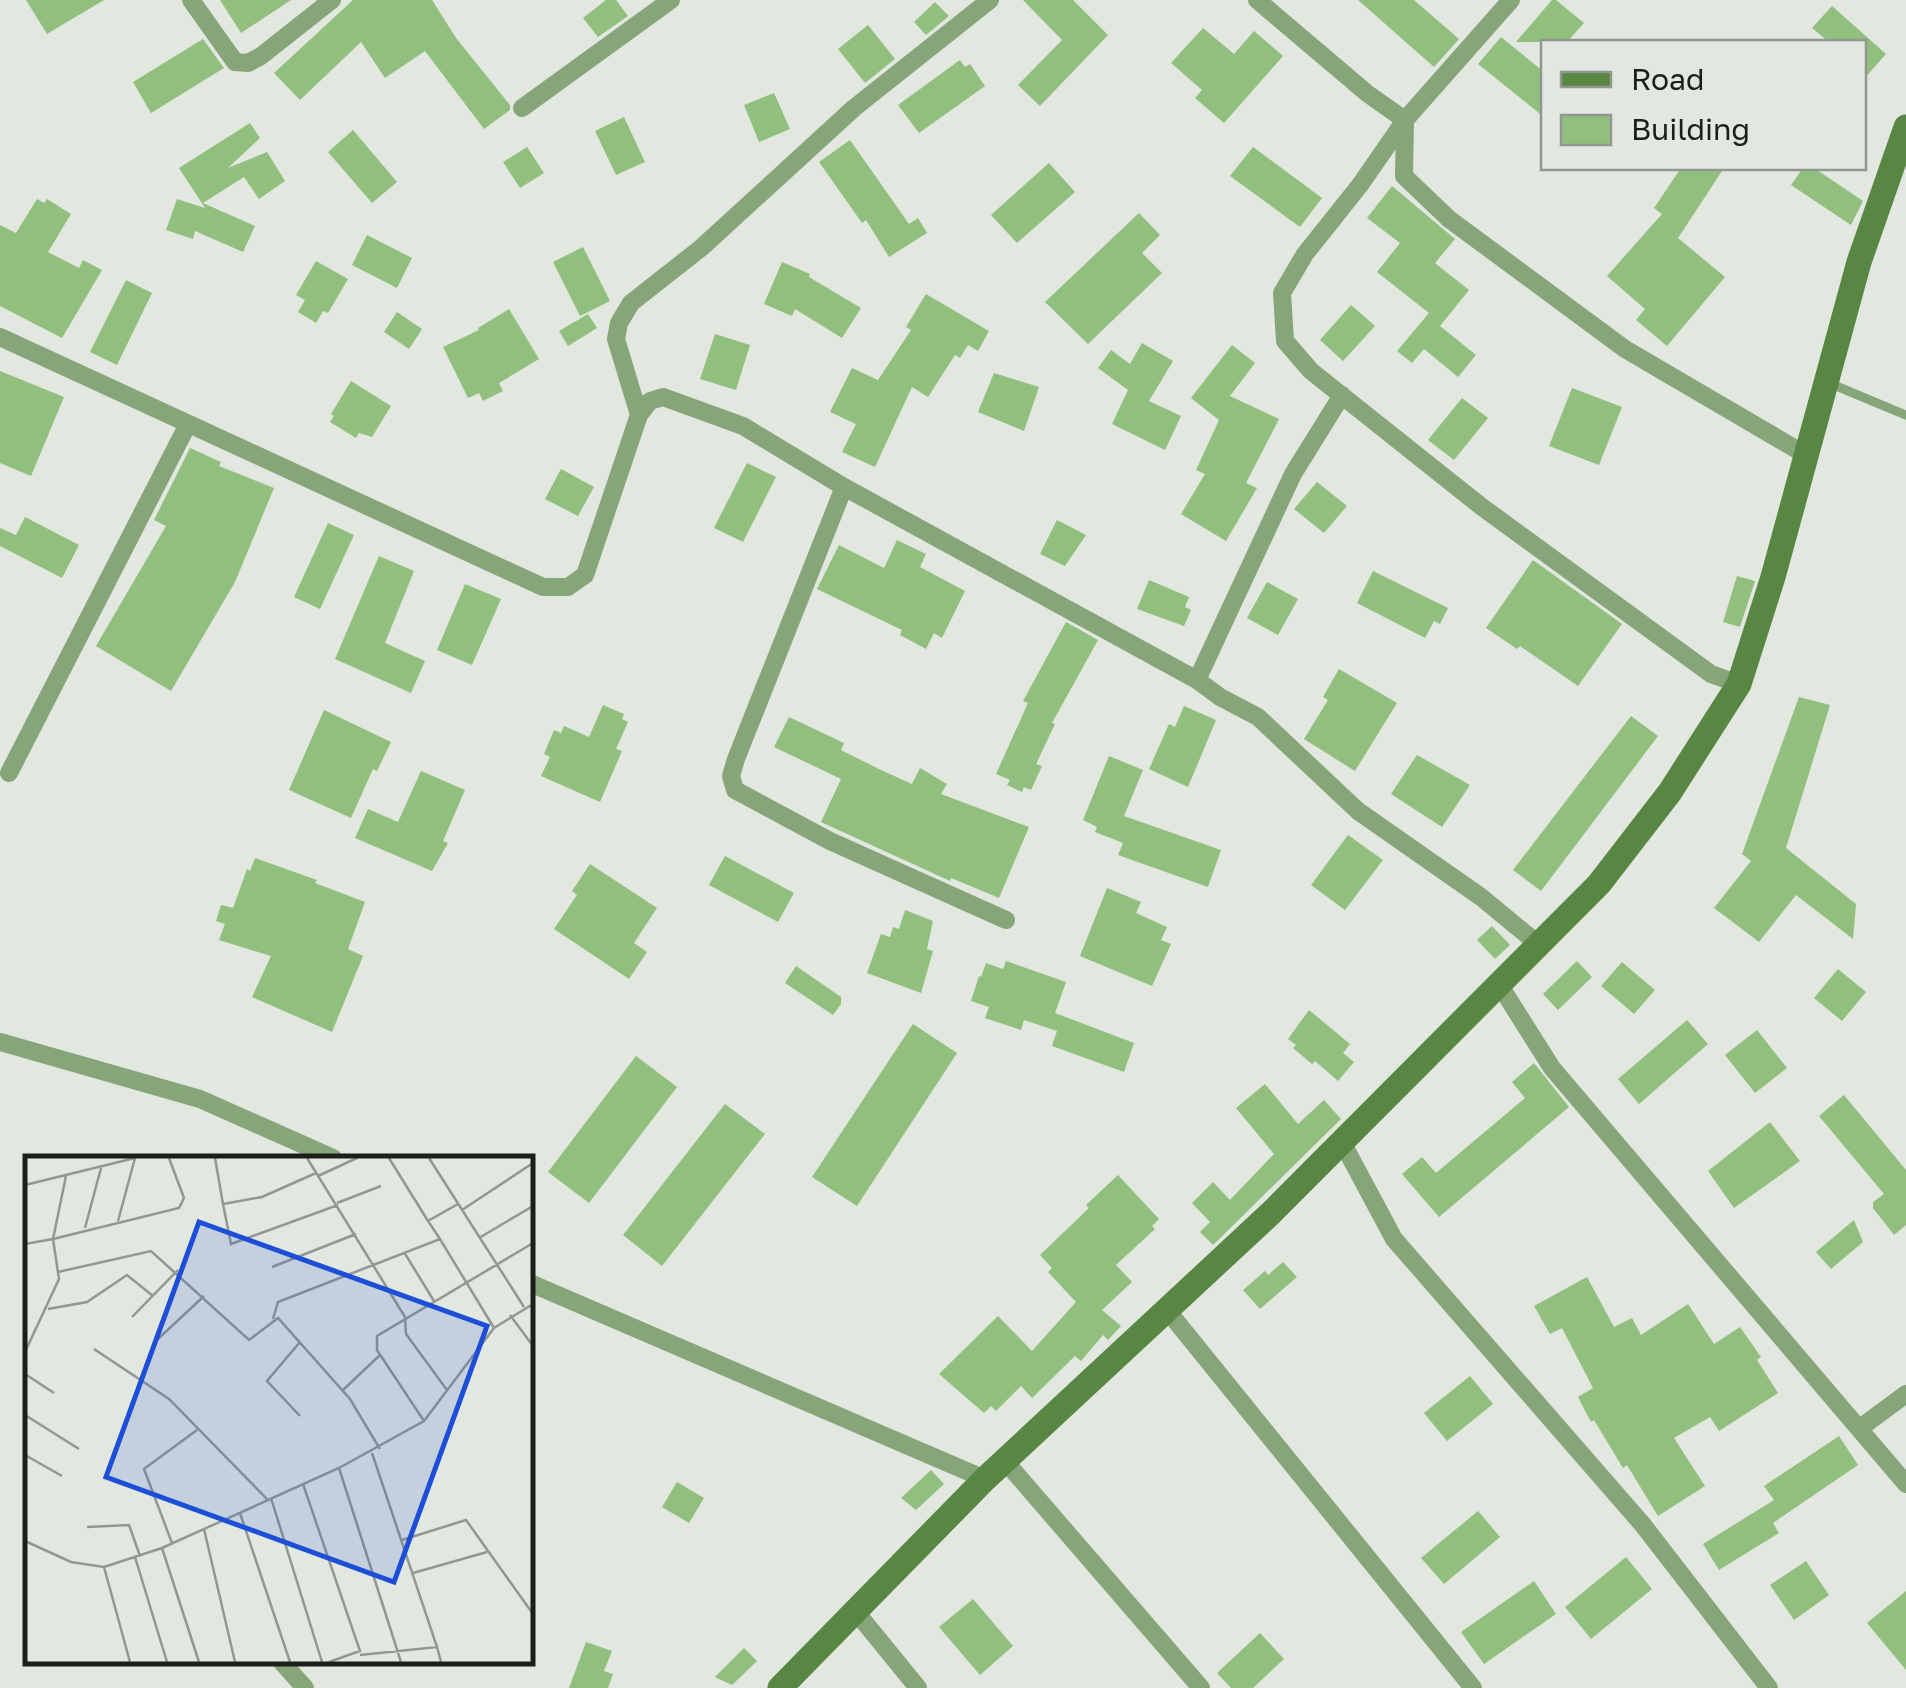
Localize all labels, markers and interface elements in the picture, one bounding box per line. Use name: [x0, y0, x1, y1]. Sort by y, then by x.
legend: [1541, 40, 1866, 170]
text: Road: [1631, 61, 1705, 97]
text: Building: [1631, 111, 1750, 147]
inset map: [25, 1156, 532, 1663]

